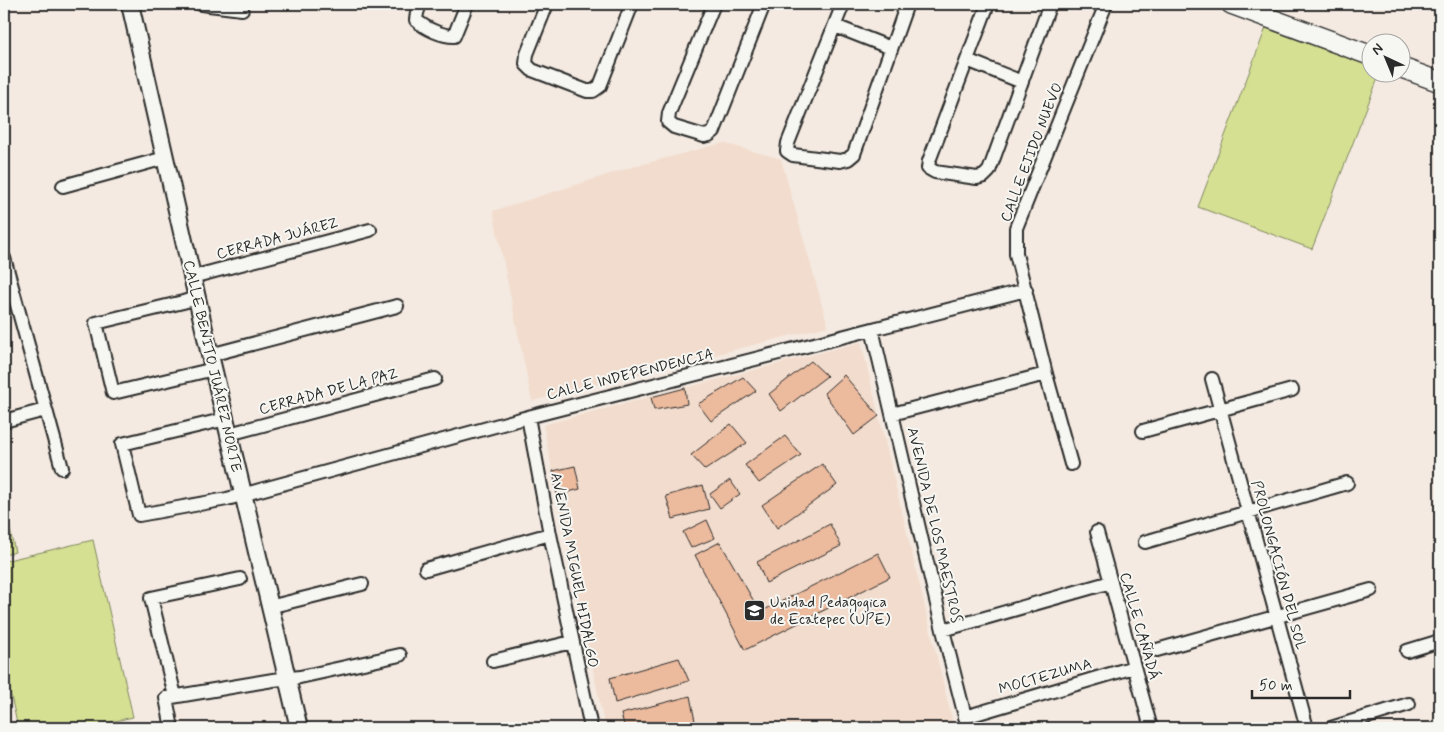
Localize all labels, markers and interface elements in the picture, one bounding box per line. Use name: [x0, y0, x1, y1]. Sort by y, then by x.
north arrow: [1362, 32, 1412, 82]
text: N: [1368, 40, 1387, 59]
street label: CALLE EJIDO NUEVO: [996, 80, 1068, 225]
street label: CERRADA JUÁREZ: [214, 212, 341, 265]
street label: CALLE BENITO JUÁREZ NORTE: [178, 258, 247, 475]
street label: CALLE INDEPENDENCIA: [545, 345, 716, 405]
street label: CERRADA DE LA PAZ: [257, 364, 400, 420]
street label: AVENIDA DE LOS MAESTROS: [902, 425, 966, 626]
street label: AVENIDA MIGUEL HIDALGO: [545, 471, 603, 670]
street label: PROLONGACIÓN DEL SOL: [1246, 478, 1310, 652]
street label: CALLE CAÑADÁ: [1114, 570, 1165, 682]
place label: Unidad Pedagogica de Ecatepec (UPE): [770, 593, 891, 630]
school or university icon: Unidad Pedagogica de Ecatepec (UPE): [742, 599, 766, 623]
street label: MOCTEZUMA: [996, 654, 1094, 700]
scale bar: [1252, 667, 1349, 699]
text: 50 m: [1259, 676, 1293, 696]

